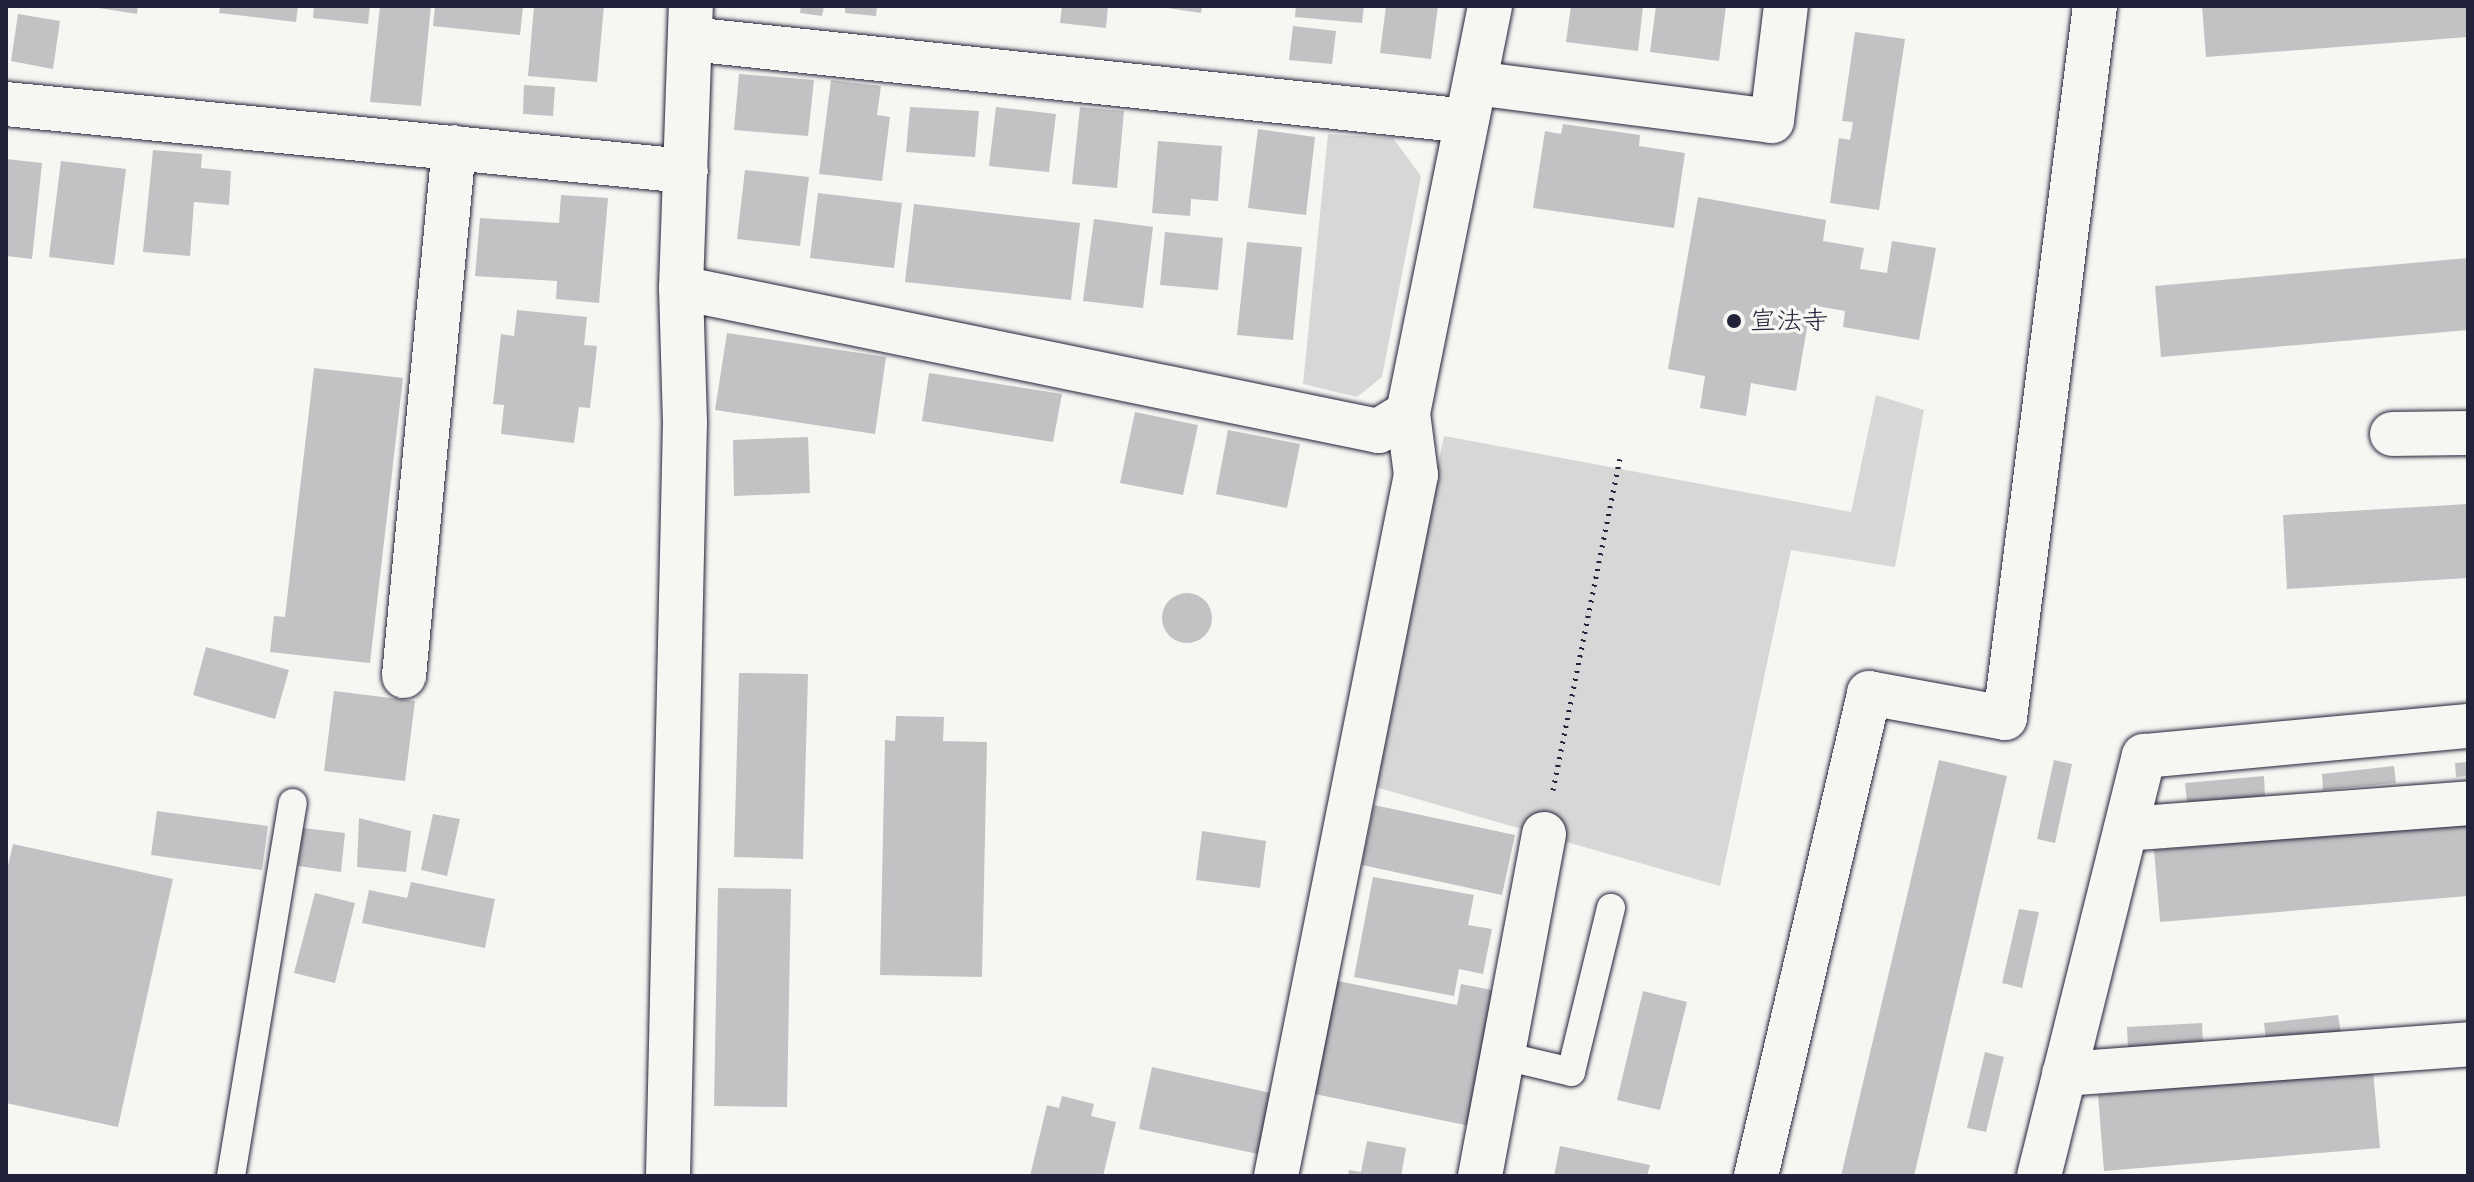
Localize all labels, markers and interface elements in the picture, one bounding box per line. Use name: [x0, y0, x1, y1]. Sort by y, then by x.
place label: 宣法寺: [1750, 305, 1828, 337]
marker: 宣法寺: [1725, 312, 1743, 330]

